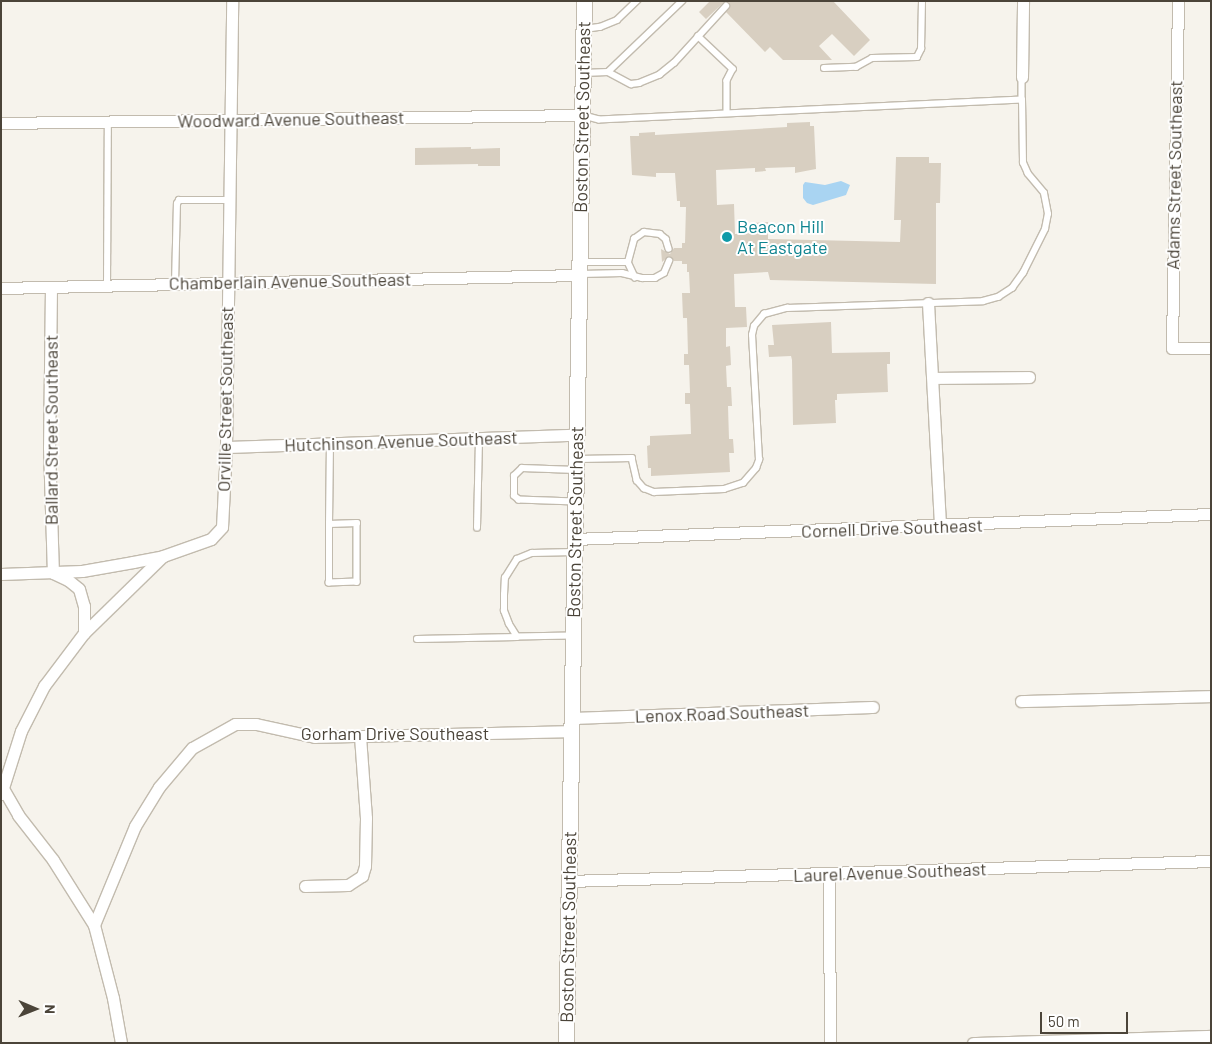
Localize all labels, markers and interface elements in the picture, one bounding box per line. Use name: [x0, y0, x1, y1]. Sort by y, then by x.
street label: Boston Street Southeast: [570, 21, 594, 213]
street label: Adams Street Southeast: [1162, 80, 1186, 270]
street label: Woodward Avenue Southeast: [177, 106, 405, 132]
place label: Beacon Hill At Eastgate: [737, 216, 828, 258]
marker: Beacon Hill At Eastgate: [721, 231, 733, 243]
street label: Chamberlain Avenue Southeast: [169, 268, 411, 294]
street label: Orville Street Southeast: [213, 306, 237, 492]
street label: Ballard Street Southeast: [40, 335, 62, 525]
street label: Hutchinson Avenue Southeast: [284, 426, 518, 456]
street label: Boston Street Southeast: [563, 426, 587, 618]
street label: Cornell Drive Southeast: [801, 514, 983, 542]
street label: Lenox Road Southeast: [634, 699, 810, 727]
street label: Gorham Drive Southeast: [301, 722, 489, 744]
street label: Boston Street Southeast: [556, 831, 580, 1023]
street label: Laurel Avenue Southeast: [793, 858, 987, 886]
north arrow: [10, 984, 60, 1034]
scale bar: [1042, 1002, 1130, 1034]
text: N: [42, 1004, 59, 1014]
text: 50 m: [1048, 1012, 1080, 1030]

